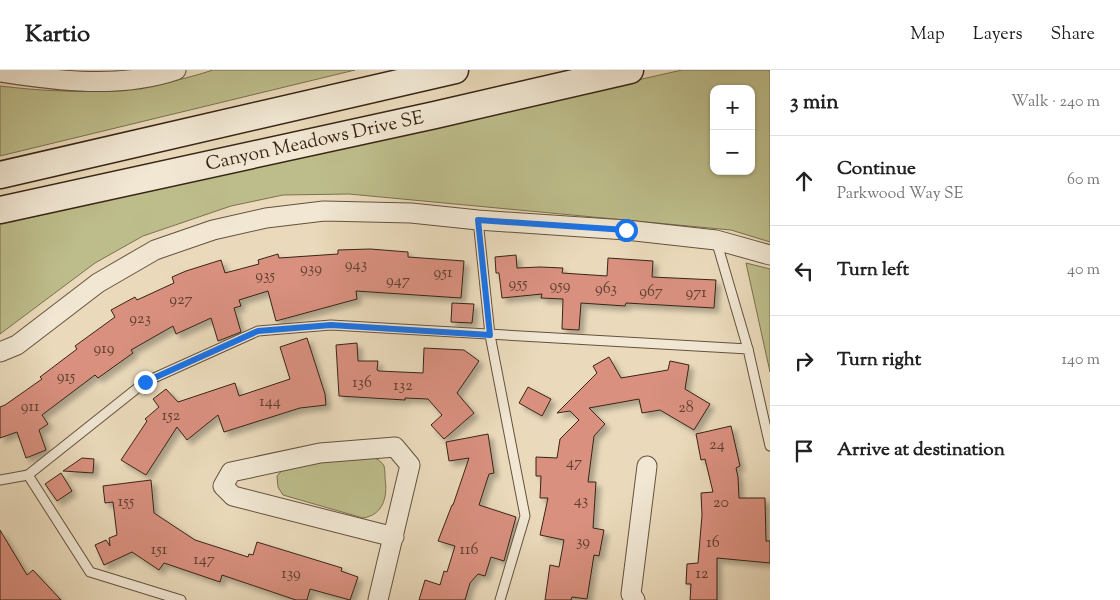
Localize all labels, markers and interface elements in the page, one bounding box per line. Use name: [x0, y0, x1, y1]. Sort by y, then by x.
text: Kartio: [25, 18, 90, 52]
text: Map: [910, 22, 945, 48]
text: Layers: [973, 22, 1023, 48]
text: Share: [1051, 22, 1095, 48]
map controls: [710, 85, 755, 175]
button: +: [710, 85, 755, 130]
text: 3 min: [790, 88, 839, 118]
text: Walk · 240 m: [1011, 91, 1100, 114]
street label: Canyon Meadows Drive SE: [203, 104, 427, 178]
button: −: [710, 130, 755, 175]
text: Continue: [837, 156, 916, 183]
icon: ahead: [790, 167, 818, 195]
text: 60 m: [1067, 169, 1100, 192]
text: Parkwood Way SE: [837, 183, 963, 206]
route start: [615, 219, 638, 242]
house number: 943: [345, 254, 367, 277]
icon: left: [790, 257, 818, 285]
text: Turn left: [837, 257, 909, 284]
house number: 939: [300, 258, 322, 281]
text: 40 m: [1067, 259, 1100, 282]
house number: 951: [434, 262, 453, 285]
house number: 935: [255, 265, 275, 288]
house number: 947: [386, 270, 410, 293]
house number: 955: [508, 273, 528, 296]
house number: 959: [549, 275, 571, 298]
house number: 963: [595, 278, 617, 301]
house number: 967: [639, 281, 663, 304]
house number: 971: [685, 282, 707, 305]
house number: 927: [169, 289, 193, 312]
house number: 923: [129, 308, 151, 331]
house number: 919: [94, 338, 115, 361]
icon: right: [790, 347, 818, 375]
text: Turn right: [837, 347, 921, 374]
text: 140 m: [1062, 349, 1100, 372]
house number: 915: [57, 366, 76, 389]
route end: [134, 371, 157, 394]
house number: 136: [352, 372, 372, 395]
house number: 132: [393, 375, 413, 398]
house number: 144: [259, 391, 281, 414]
house number: 911: [21, 396, 40, 419]
house number: 28: [678, 397, 694, 420]
house number: 152: [162, 405, 181, 428]
house number: 24: [709, 434, 725, 457]
icon: arrive: [790, 437, 818, 465]
text: Arrive at destination: [837, 437, 1005, 464]
house number: 47: [566, 452, 582, 475]
house number: 43: [574, 490, 588, 513]
house number: 155: [118, 491, 135, 514]
house number: 20: [713, 492, 729, 515]
house number: 39: [576, 531, 590, 554]
house number: 16: [706, 532, 720, 555]
house number: 151: [151, 539, 168, 562]
house number: 116: [460, 539, 478, 562]
house number: 147: [193, 549, 215, 572]
house number: 139: [281, 563, 301, 586]
house number: 12: [696, 563, 709, 586]

